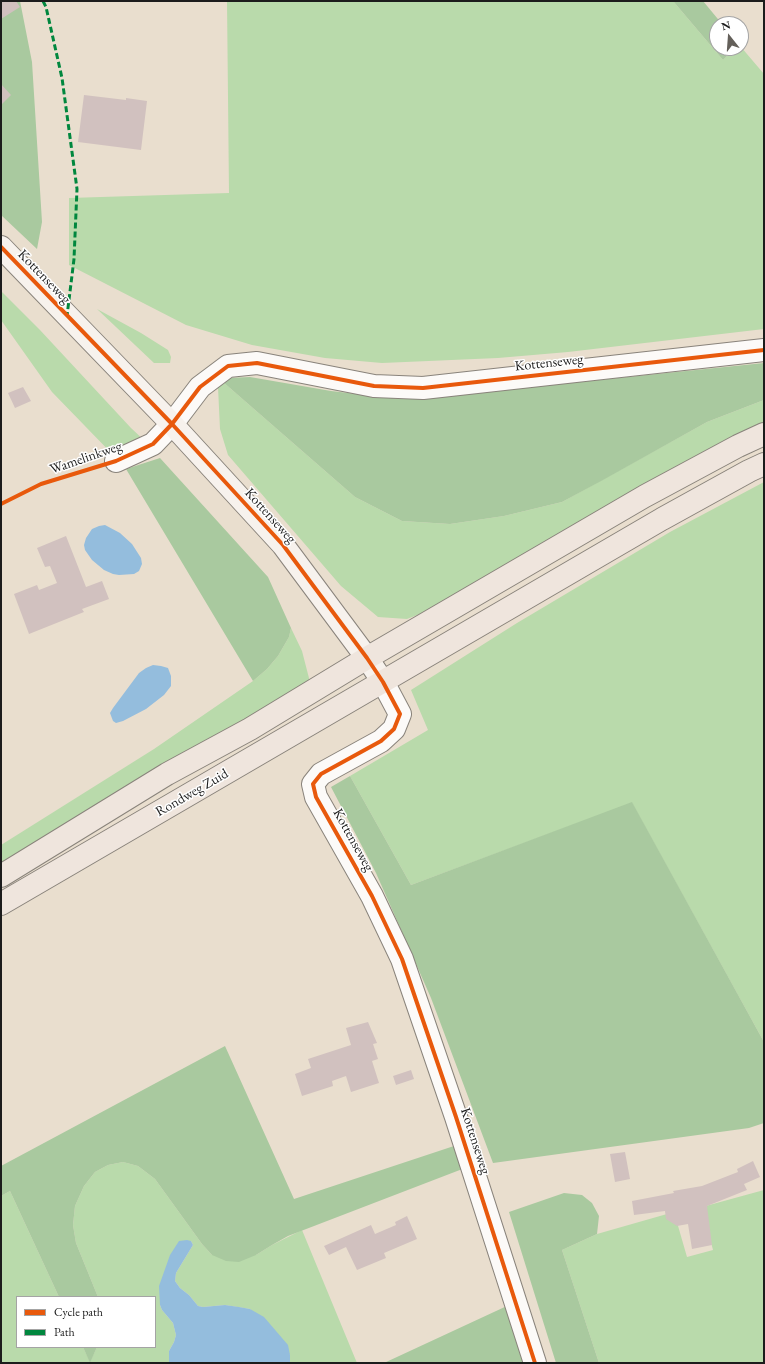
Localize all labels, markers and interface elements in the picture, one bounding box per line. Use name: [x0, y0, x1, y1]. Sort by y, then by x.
north arrow: [709, 16, 749, 56]
text: N: [719, 17, 732, 33]
street label: Kottenseweg: [14, 246, 74, 308]
street label: Kottenseweg: [514, 351, 584, 375]
street label: Wamelinkweg: [48, 438, 124, 478]
street label: Kottenseweg: [241, 485, 299, 547]
street label: Rondweg Zuid: [153, 765, 231, 821]
street label: Kottenseweg: [329, 806, 377, 874]
street label: Kottenseweg: [456, 1106, 494, 1176]
legend: [16, 1296, 156, 1348]
text: Cycle path: [54, 1304, 103, 1320]
text: Path: [54, 1324, 75, 1340]

